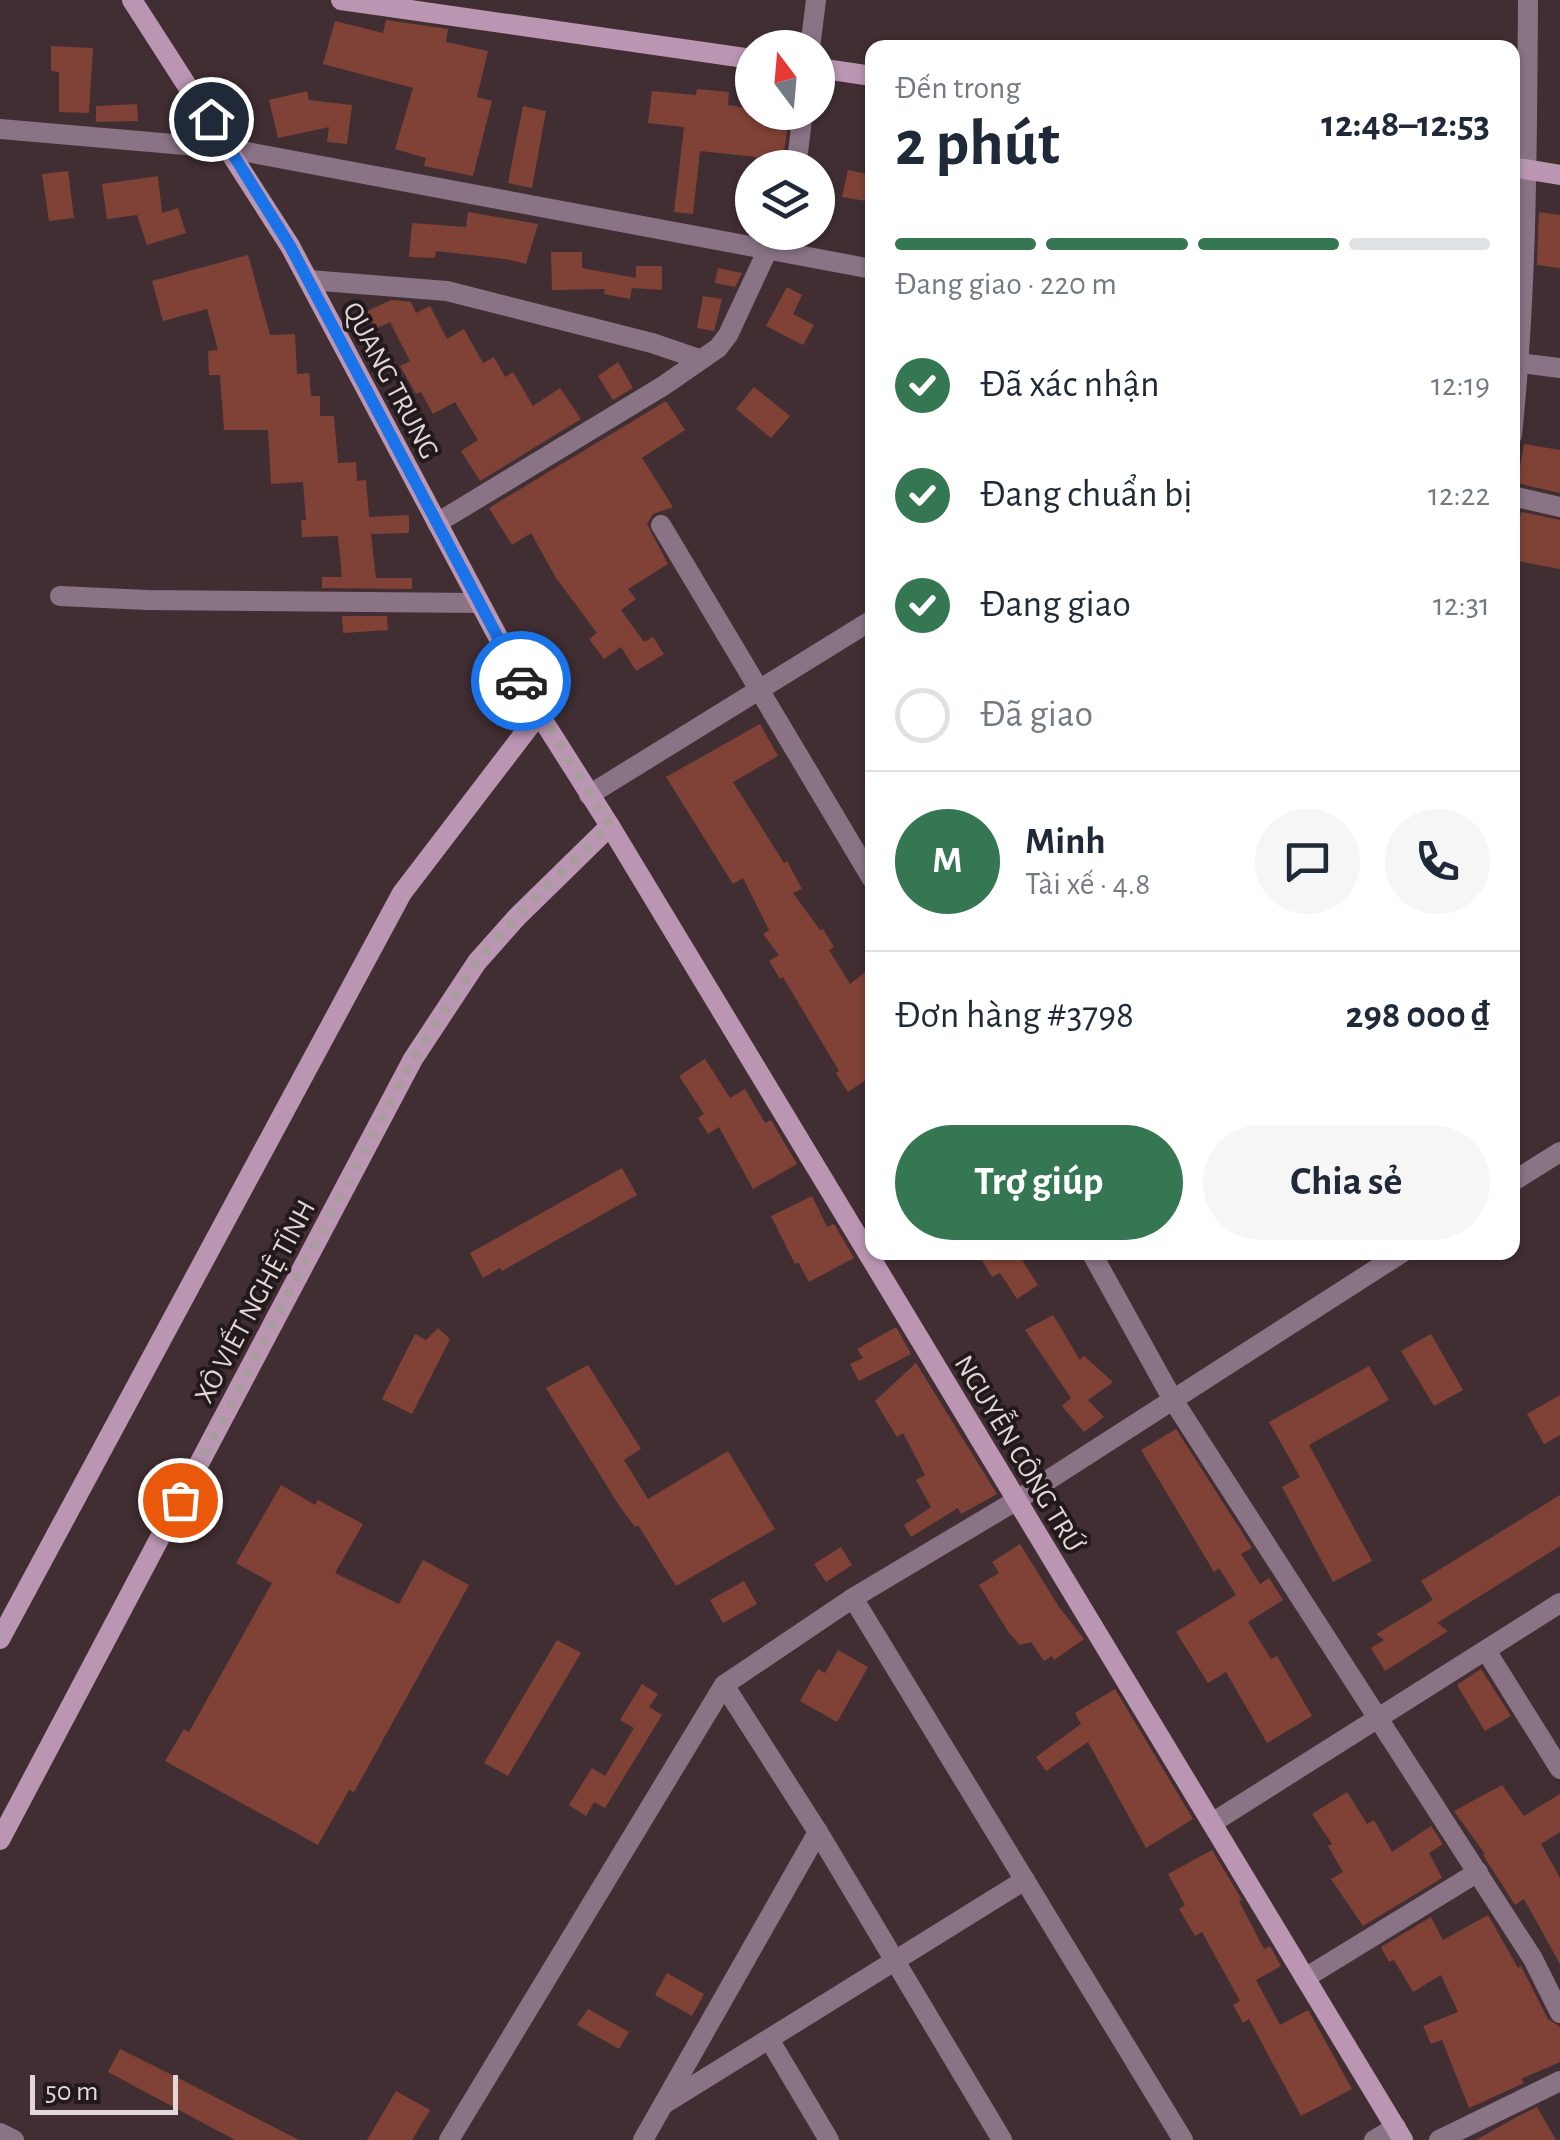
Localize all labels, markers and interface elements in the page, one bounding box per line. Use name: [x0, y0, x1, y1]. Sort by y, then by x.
north arrow: [735, 30, 835, 130]
map controls: [735, 30, 835, 250]
text: Đến trong: [895, 72, 1021, 104]
pin: [169, 77, 254, 162]
icon: home: [184, 92, 239, 147]
text: 12:48–12:53: [1321, 106, 1490, 144]
text: 2 phút: [895, 112, 1060, 177]
button: layers: [735, 150, 835, 250]
text: Đang giao · 220 m: [895, 268, 1117, 300]
street label: QUANG TRUNG: [337, 298, 443, 464]
icon: check: [895, 358, 950, 413]
text: Đã xác nhận: [980, 366, 1160, 404]
text: 12:19: [1431, 369, 1490, 401]
icon: check: [895, 468, 950, 523]
text: Đang chuẩn bị: [980, 476, 1193, 514]
text: 12:22: [1428, 479, 1490, 511]
icon: check: [895, 578, 950, 633]
text: Đang giao: [980, 586, 1131, 624]
text: 12:31: [1433, 589, 1490, 621]
courier: [471, 631, 571, 731]
icon: car: [494, 654, 549, 709]
text: Đã giao: [980, 696, 1093, 734]
button: chat: [1255, 809, 1360, 914]
button: phone: [1385, 809, 1490, 914]
text: Minh: [1025, 823, 1106, 861]
text: M: [932, 842, 963, 880]
text: Tài xế · 4.8: [1025, 868, 1150, 900]
text: Đơn hàng #3798: [895, 997, 1134, 1035]
text: 298 000 ₫: [1346, 997, 1490, 1035]
button: Trợ giúp: [895, 1125, 1183, 1240]
button: Chia sẻ: [1203, 1125, 1490, 1240]
street label: XÔ VIẾT NGHỆ TĨNH: [186, 1193, 321, 1408]
street label: NGUYỄN CÔNG TRỨ: [949, 1348, 1093, 1557]
pin: [138, 1458, 223, 1543]
icon: bag: [153, 1473, 208, 1528]
scale bar: [30, 2070, 178, 2114]
text: 50 m: [45, 2078, 99, 2106]

